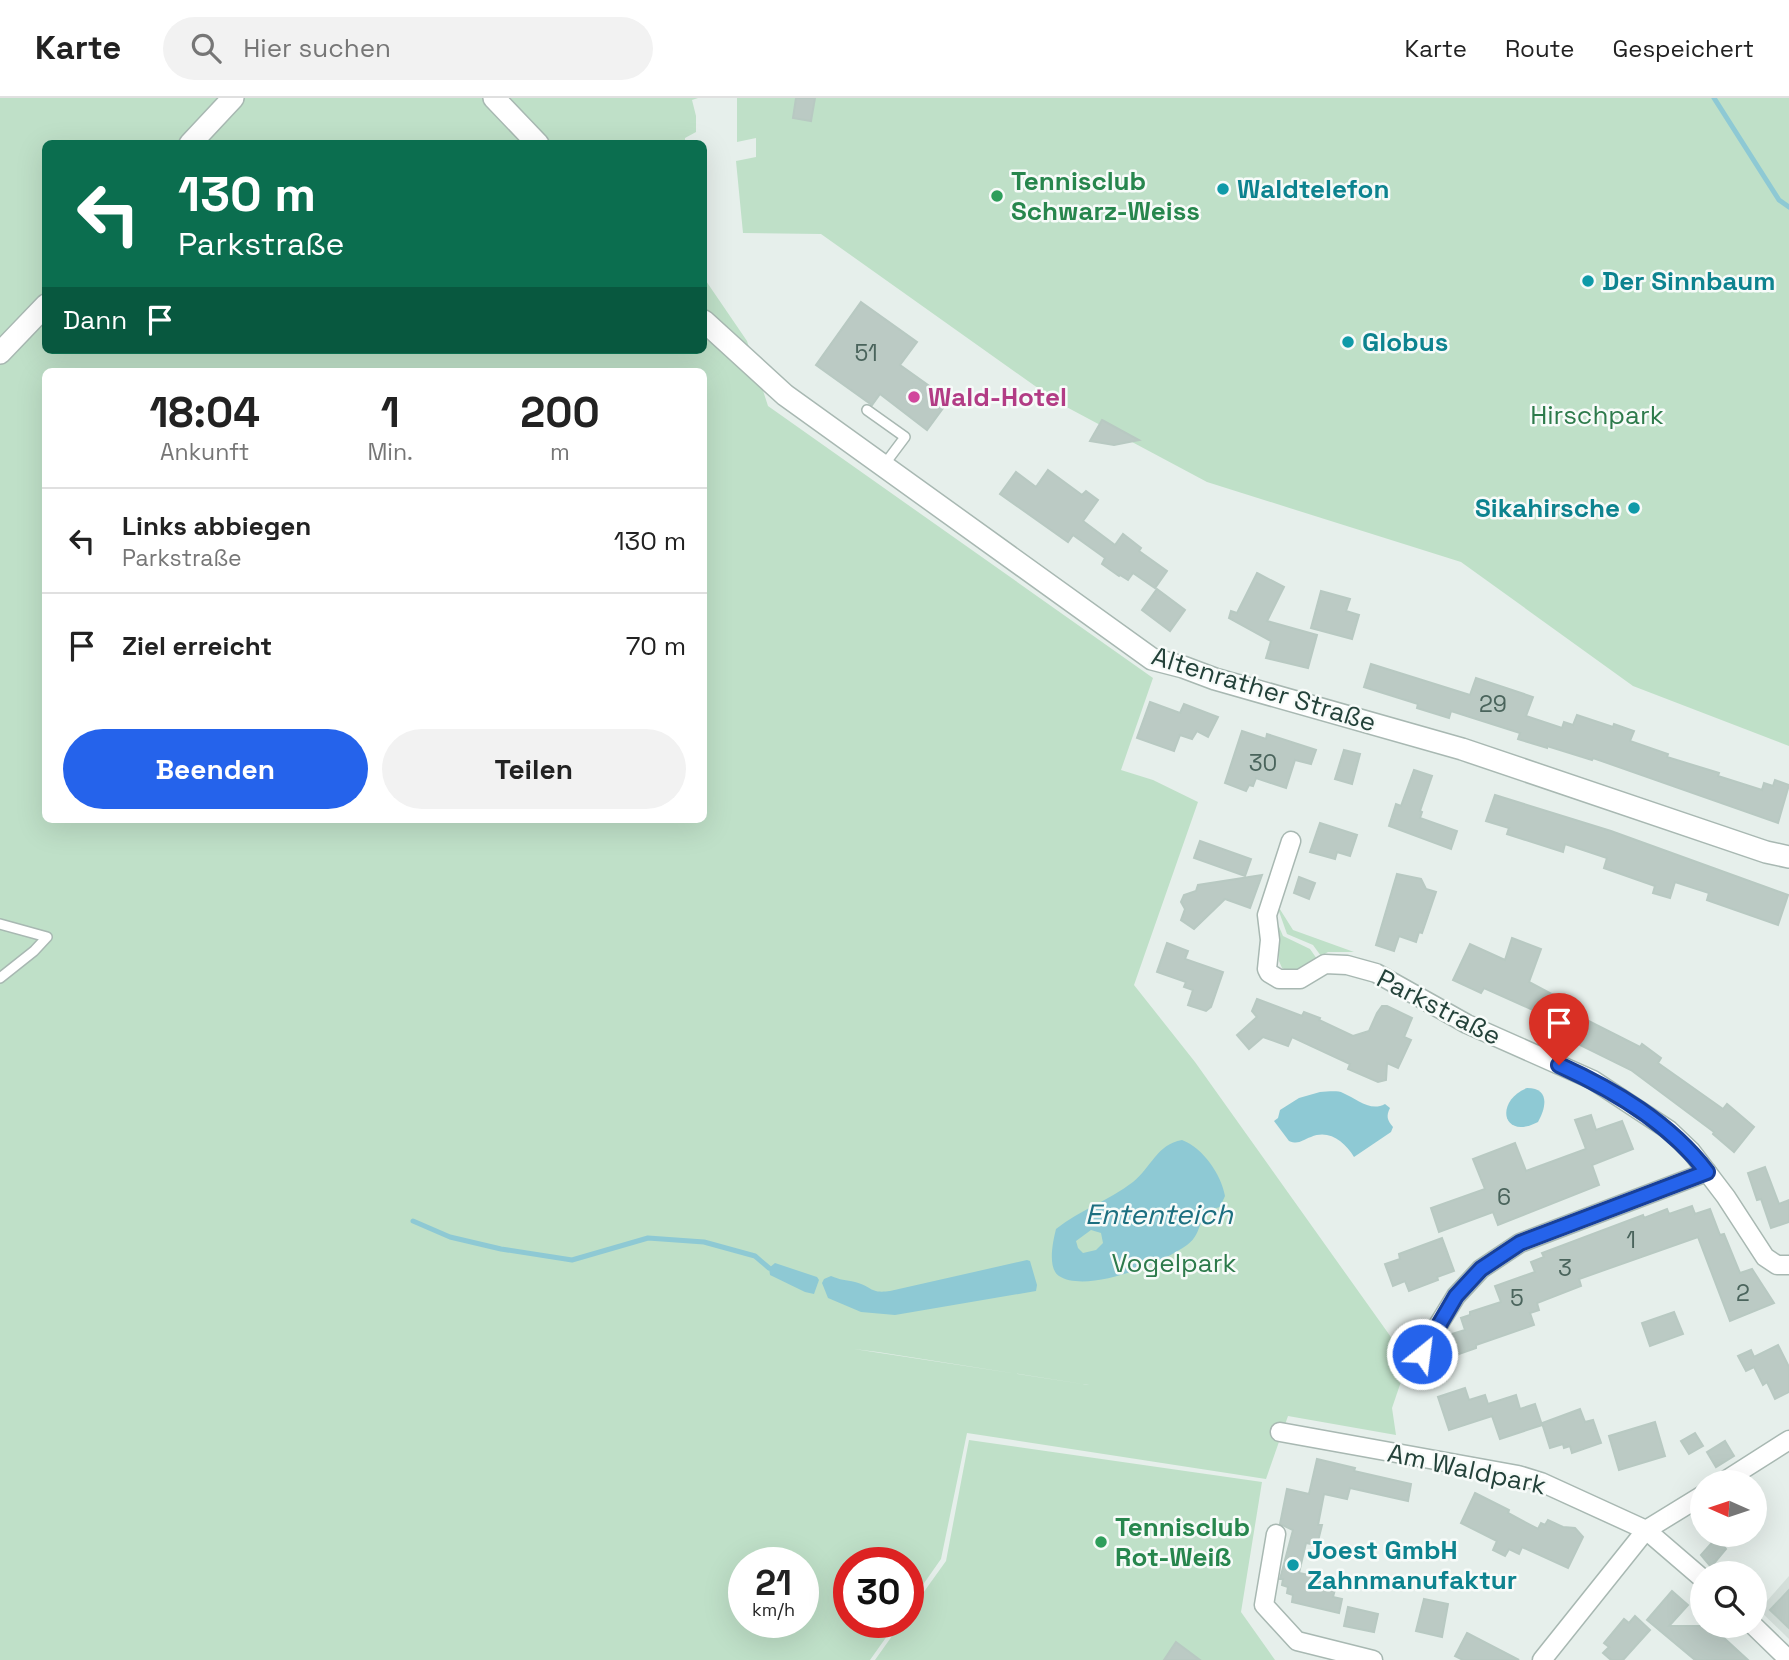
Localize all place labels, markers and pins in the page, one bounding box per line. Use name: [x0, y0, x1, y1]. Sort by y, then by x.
place label: Tennisclub Schwarz-Weiss: [1011, 164, 1200, 228]
place label: Waldtelefon: [1237, 172, 1389, 206]
marker: Waldtelefon: [1215, 181, 1231, 197]
marker: Tennisclub Schwarz-Weiss: [989, 188, 1005, 204]
place label: Der Sinnbaum: [1602, 264, 1775, 298]
marker: Der Sinnbaum: [1580, 273, 1596, 289]
place label: Globus: [1362, 325, 1448, 359]
marker: Globus: [1340, 334, 1356, 350]
place label: Wald-Hotel: [928, 380, 1067, 414]
marker: Wald-Hotel: [906, 389, 922, 405]
place label: Sikahirsche: [1475, 491, 1620, 525]
marker: Sikahirsche: [1626, 500, 1642, 516]
pin: [1529, 993, 1589, 1065]
place label: Tennisclub Rot-Weiß: [1115, 1510, 1250, 1574]
place label: Joest GmbH Zahnmanufaktur: [1307, 1533, 1517, 1597]
marker: Tennisclub Rot-Weiß: [1093, 1534, 1109, 1550]
marker: Joest GmbH Zahnmanufaktur: [1285, 1557, 1301, 1573]

